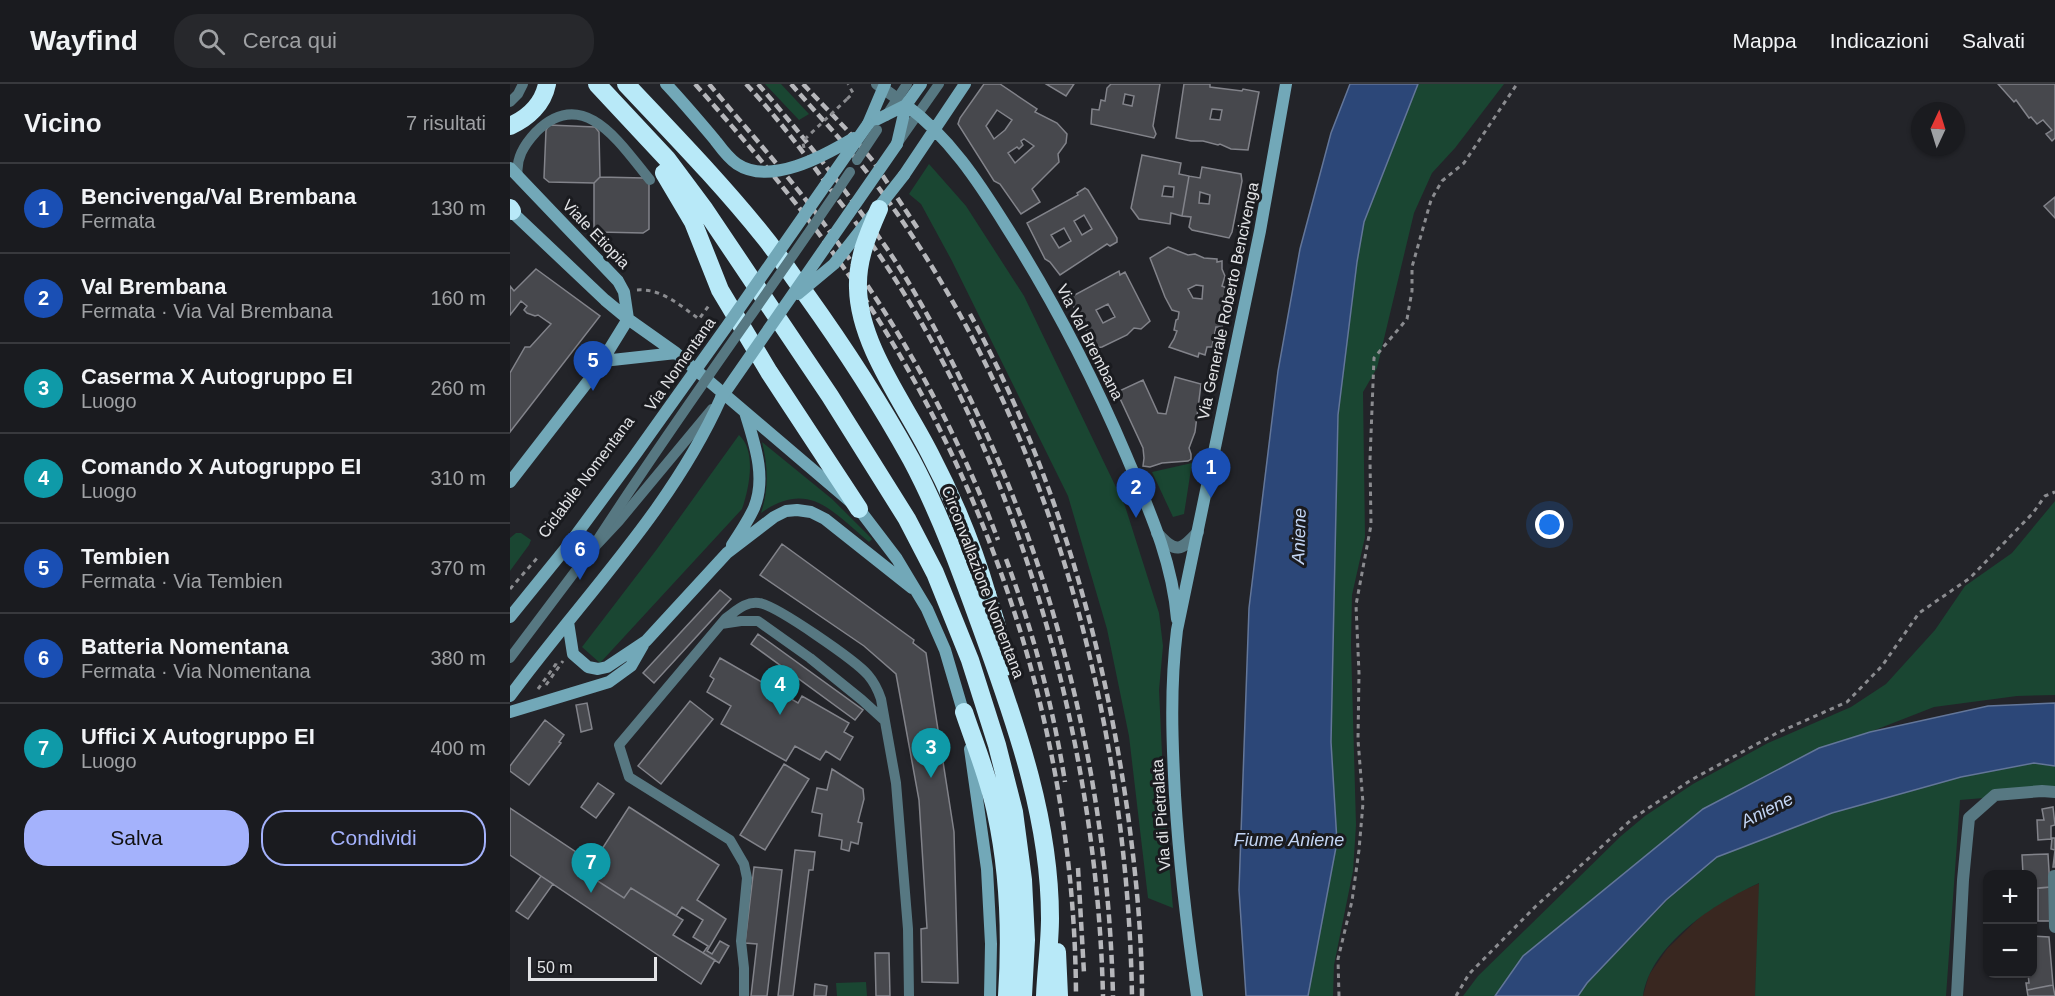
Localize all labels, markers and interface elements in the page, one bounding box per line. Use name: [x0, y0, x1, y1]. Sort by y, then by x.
search box: [174, 14, 594, 68]
text: Wayfind: [30, 25, 138, 56]
icon: search: [195, 25, 228, 58]
text: Cerca qui: [243, 28, 337, 53]
text: Mappa: [1733, 29, 1797, 52]
text: Indicazioni: [1830, 29, 1929, 52]
text: Salvati: [1962, 29, 2025, 52]
north arrow: [1911, 102, 1965, 156]
text: Vicino: [24, 108, 102, 138]
text: 7 risultati: [406, 112, 486, 134]
street label: Via Generale Roberto Bencivenga: [1194, 181, 1262, 421]
text: Bencivenga/Val Brembana: [81, 184, 356, 209]
street label: Viale Etiopia: [559, 196, 633, 272]
text: 1: [38, 197, 49, 219]
text: 130 m: [430, 197, 486, 219]
text: Fermata: [81, 210, 155, 232]
text: Val Brembana: [81, 274, 227, 299]
street label: Via Val Brembana: [1053, 281, 1127, 403]
text: 2: [38, 287, 49, 309]
text: 160 m: [430, 287, 486, 309]
text: Fermata · Via Val Brembana: [81, 300, 333, 322]
street label: Via Nomentana: [641, 314, 719, 414]
pin: 5: [574, 342, 613, 391]
text: Caserma X Autogruppo EI: [81, 364, 353, 389]
text: 3: [38, 377, 49, 399]
text: 260 m: [430, 377, 486, 399]
text: Luogo: [81, 390, 137, 412]
street label: Ciclabile Nomentana: [535, 413, 637, 541]
pin: 1: [1192, 448, 1230, 498]
text: Comando X Autogruppo EI: [81, 454, 361, 479]
text: 4: [38, 467, 49, 489]
text: 310 m: [430, 467, 486, 489]
pin: 2: [1116, 468, 1156, 518]
text: Luogo: [81, 480, 137, 502]
street label: Circonvallazione Nomentana: [938, 483, 1028, 681]
water label: Aniene: [1288, 508, 1310, 565]
your location: [1535, 510, 1564, 539]
pin: 6: [560, 530, 600, 580]
text: Tembien: [81, 544, 170, 569]
text: 5: [38, 557, 49, 579]
text: 370 m: [430, 557, 486, 579]
text: Fermata · Via Tembien: [81, 570, 283, 592]
text: Batteria Nomentana: [81, 634, 289, 659]
text: 6: [38, 647, 49, 669]
text: 380 m: [430, 647, 486, 669]
text: Fermata · Via Nomentana: [81, 660, 311, 682]
pin: 4: [760, 666, 800, 715]
text: Uffici X Autogruppo EI: [81, 724, 315, 749]
pin: 3: [912, 728, 950, 778]
text: 7: [38, 737, 49, 759]
text: 400 m: [430, 737, 486, 759]
text: Luogo: [81, 750, 137, 772]
street label: Via di Pietralata: [1149, 759, 1173, 871]
water label: Aniene: [1737, 788, 1797, 832]
button: Salva: [24, 810, 249, 866]
button: Condividi: [261, 810, 486, 866]
water label: Fiume Aniene: [1234, 830, 1344, 850]
pin: 7: [572, 844, 610, 893]
map controls: [1983, 870, 2037, 978]
button: +: [1983, 870, 2037, 924]
button: −: [1983, 924, 2037, 978]
scale bar: [528, 954, 657, 982]
text: 50 m: [537, 959, 573, 976]

